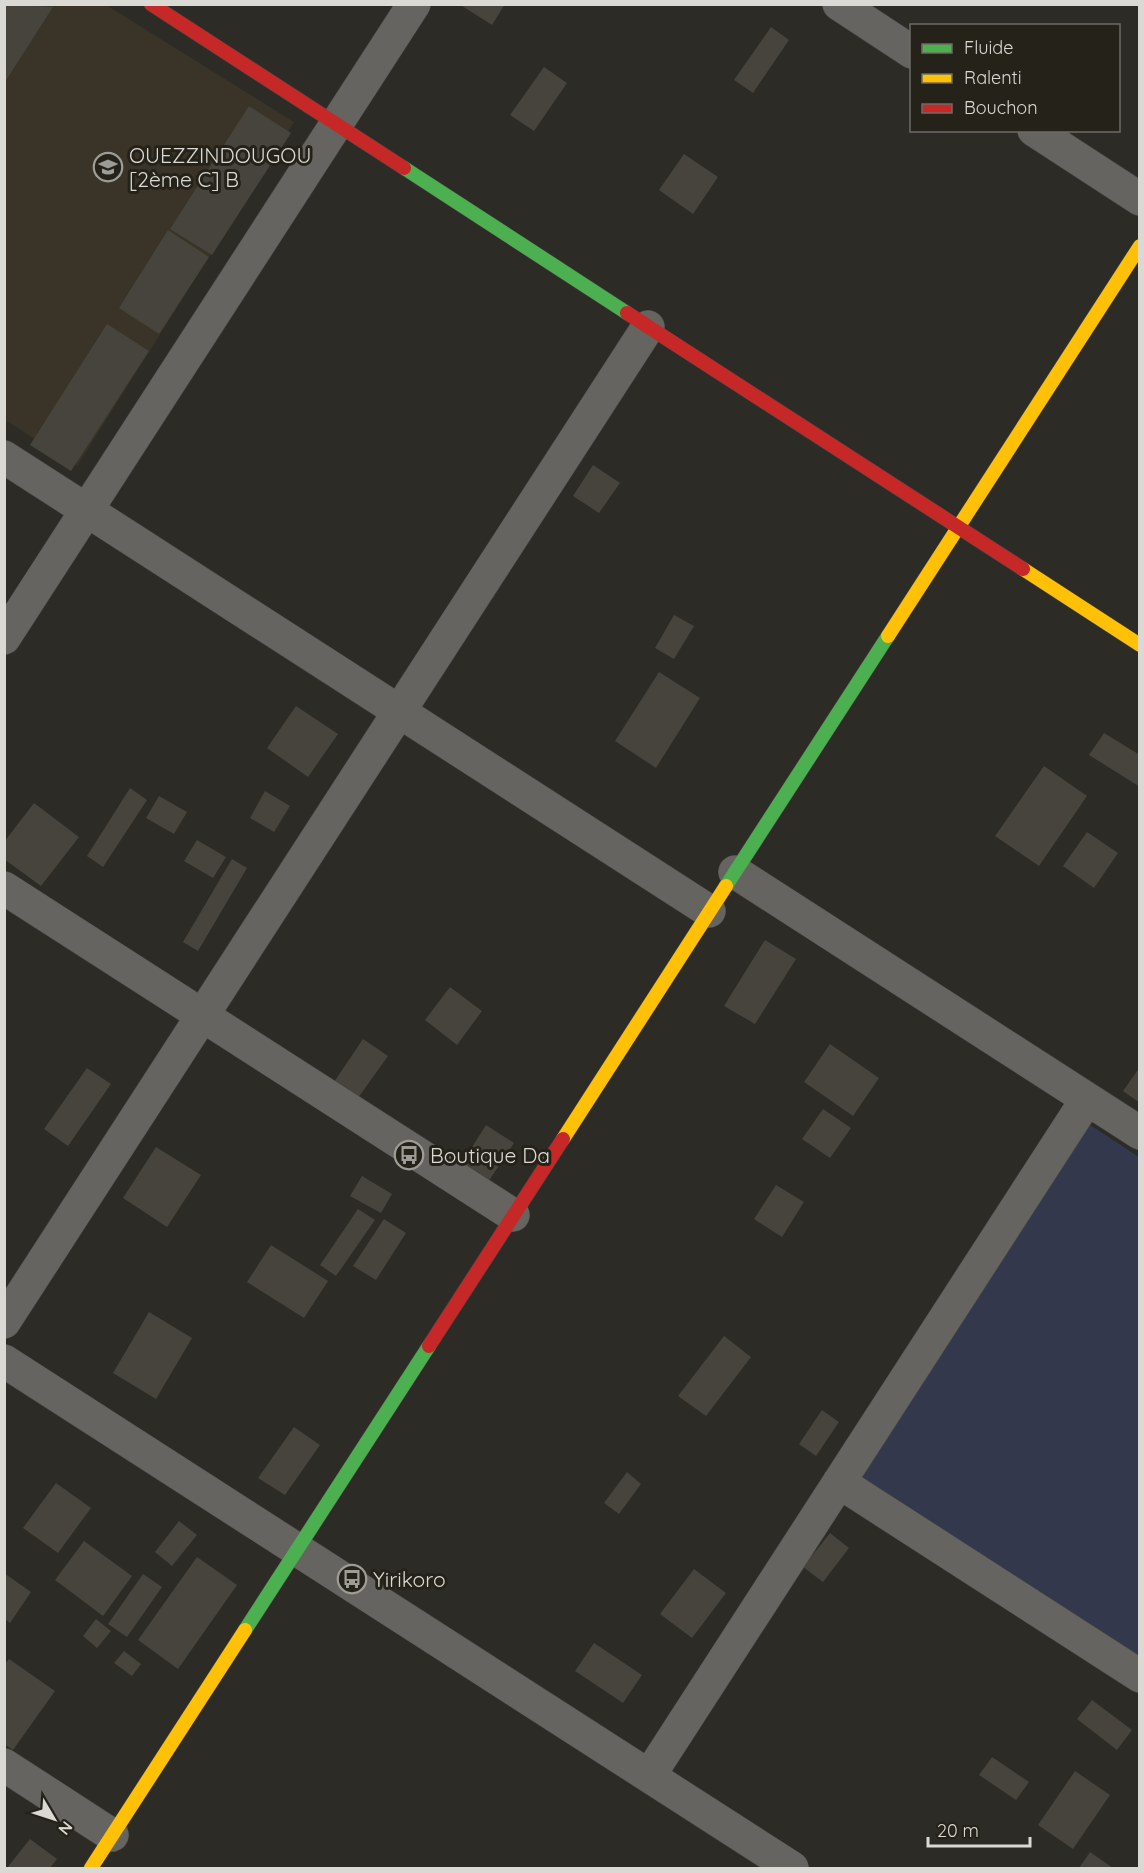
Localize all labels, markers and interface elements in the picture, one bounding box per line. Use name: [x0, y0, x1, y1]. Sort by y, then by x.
legend: [910, 24, 1120, 132]
text: Fluide: [964, 36, 1013, 59]
text: Ralenti: [964, 66, 1022, 89]
text: Bouchon: [964, 96, 1038, 119]
place label: OUEZZINDOUGOU [2ème C] B: [129, 142, 311, 192]
school or university icon: OUEZZINDOUGOU [2ème C] B: [92, 151, 124, 183]
bus stop icon: Boutique Da: [393, 1139, 425, 1171]
place label: Boutique Da: [430, 1142, 550, 1168]
bus stop icon: Yirikoro: [336, 1563, 368, 1595]
place label: Yirikoro: [373, 1566, 446, 1592]
north arrow: [24, 1789, 84, 1849]
scale bar: [928, 1810, 1030, 1848]
text: N: [54, 1818, 77, 1839]
text: 20 m: [937, 1819, 979, 1842]

